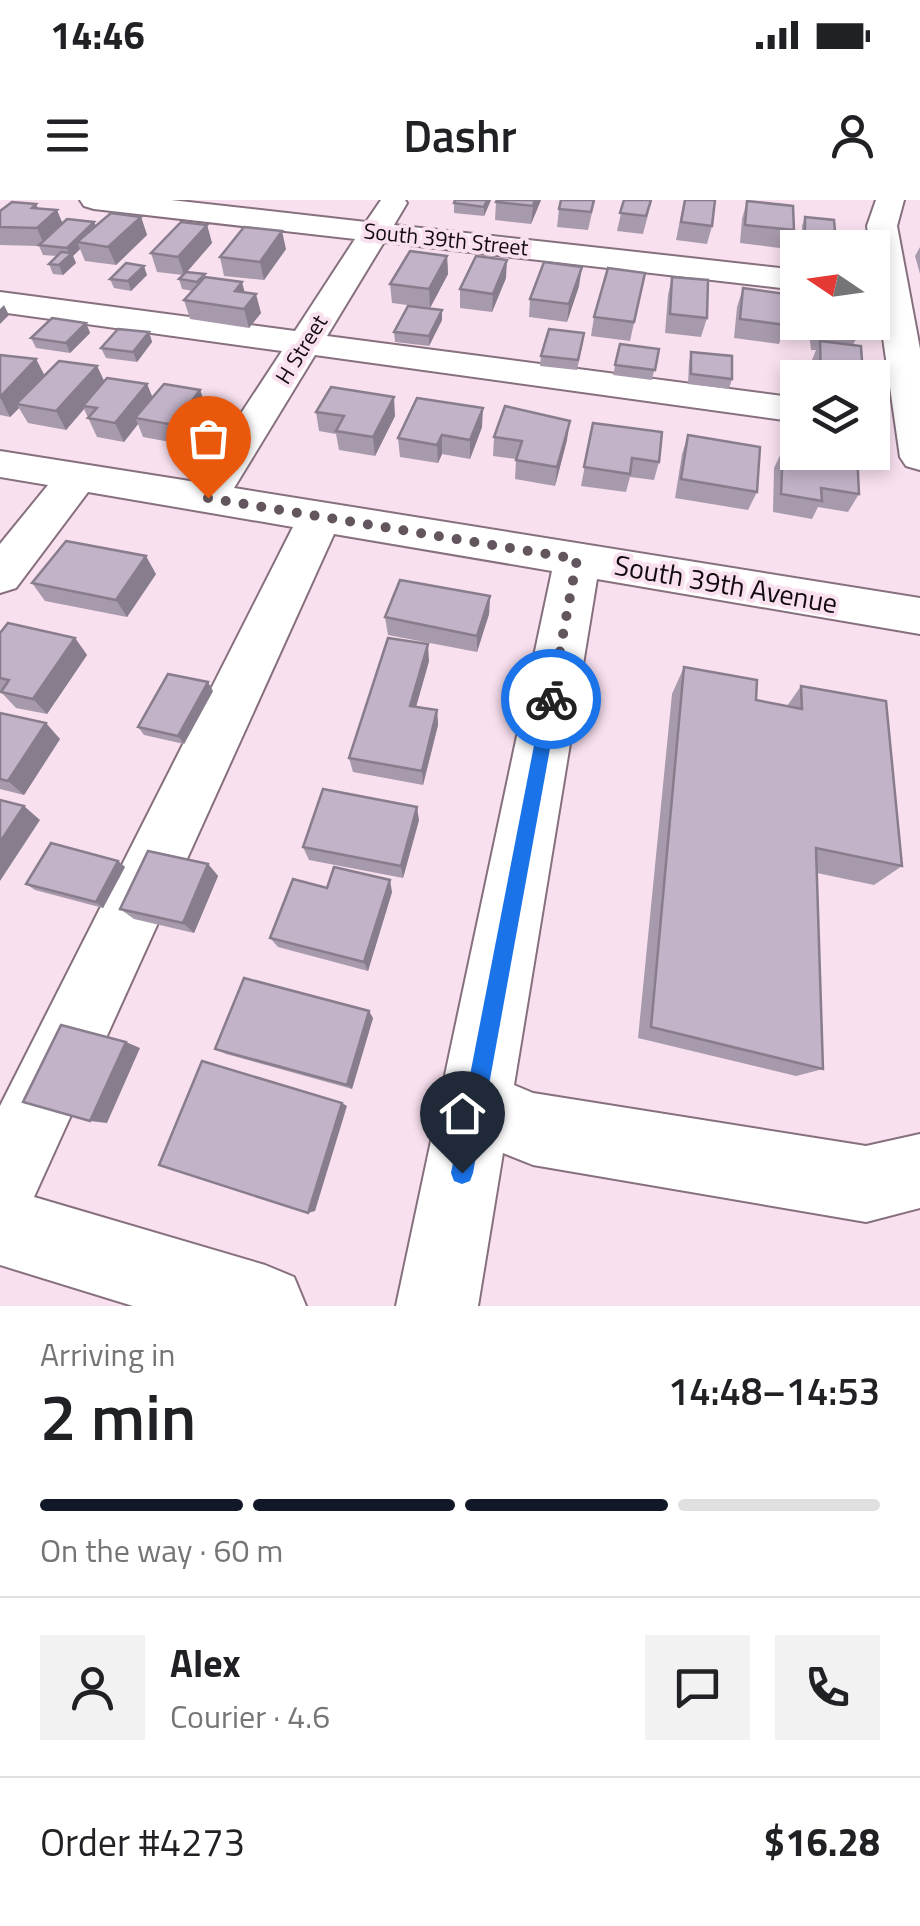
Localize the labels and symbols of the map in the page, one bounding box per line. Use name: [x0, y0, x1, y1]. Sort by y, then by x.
street label: South 39th Street: [362, 213, 530, 265]
north arrow: [780, 230, 890, 340]
street label: H Street: [266, 307, 336, 390]
pin: [166, 396, 251, 499]
street label: South 39th Avenue: [611, 543, 841, 624]
courier: [501, 649, 601, 749]
pin: [420, 1071, 505, 1174]

